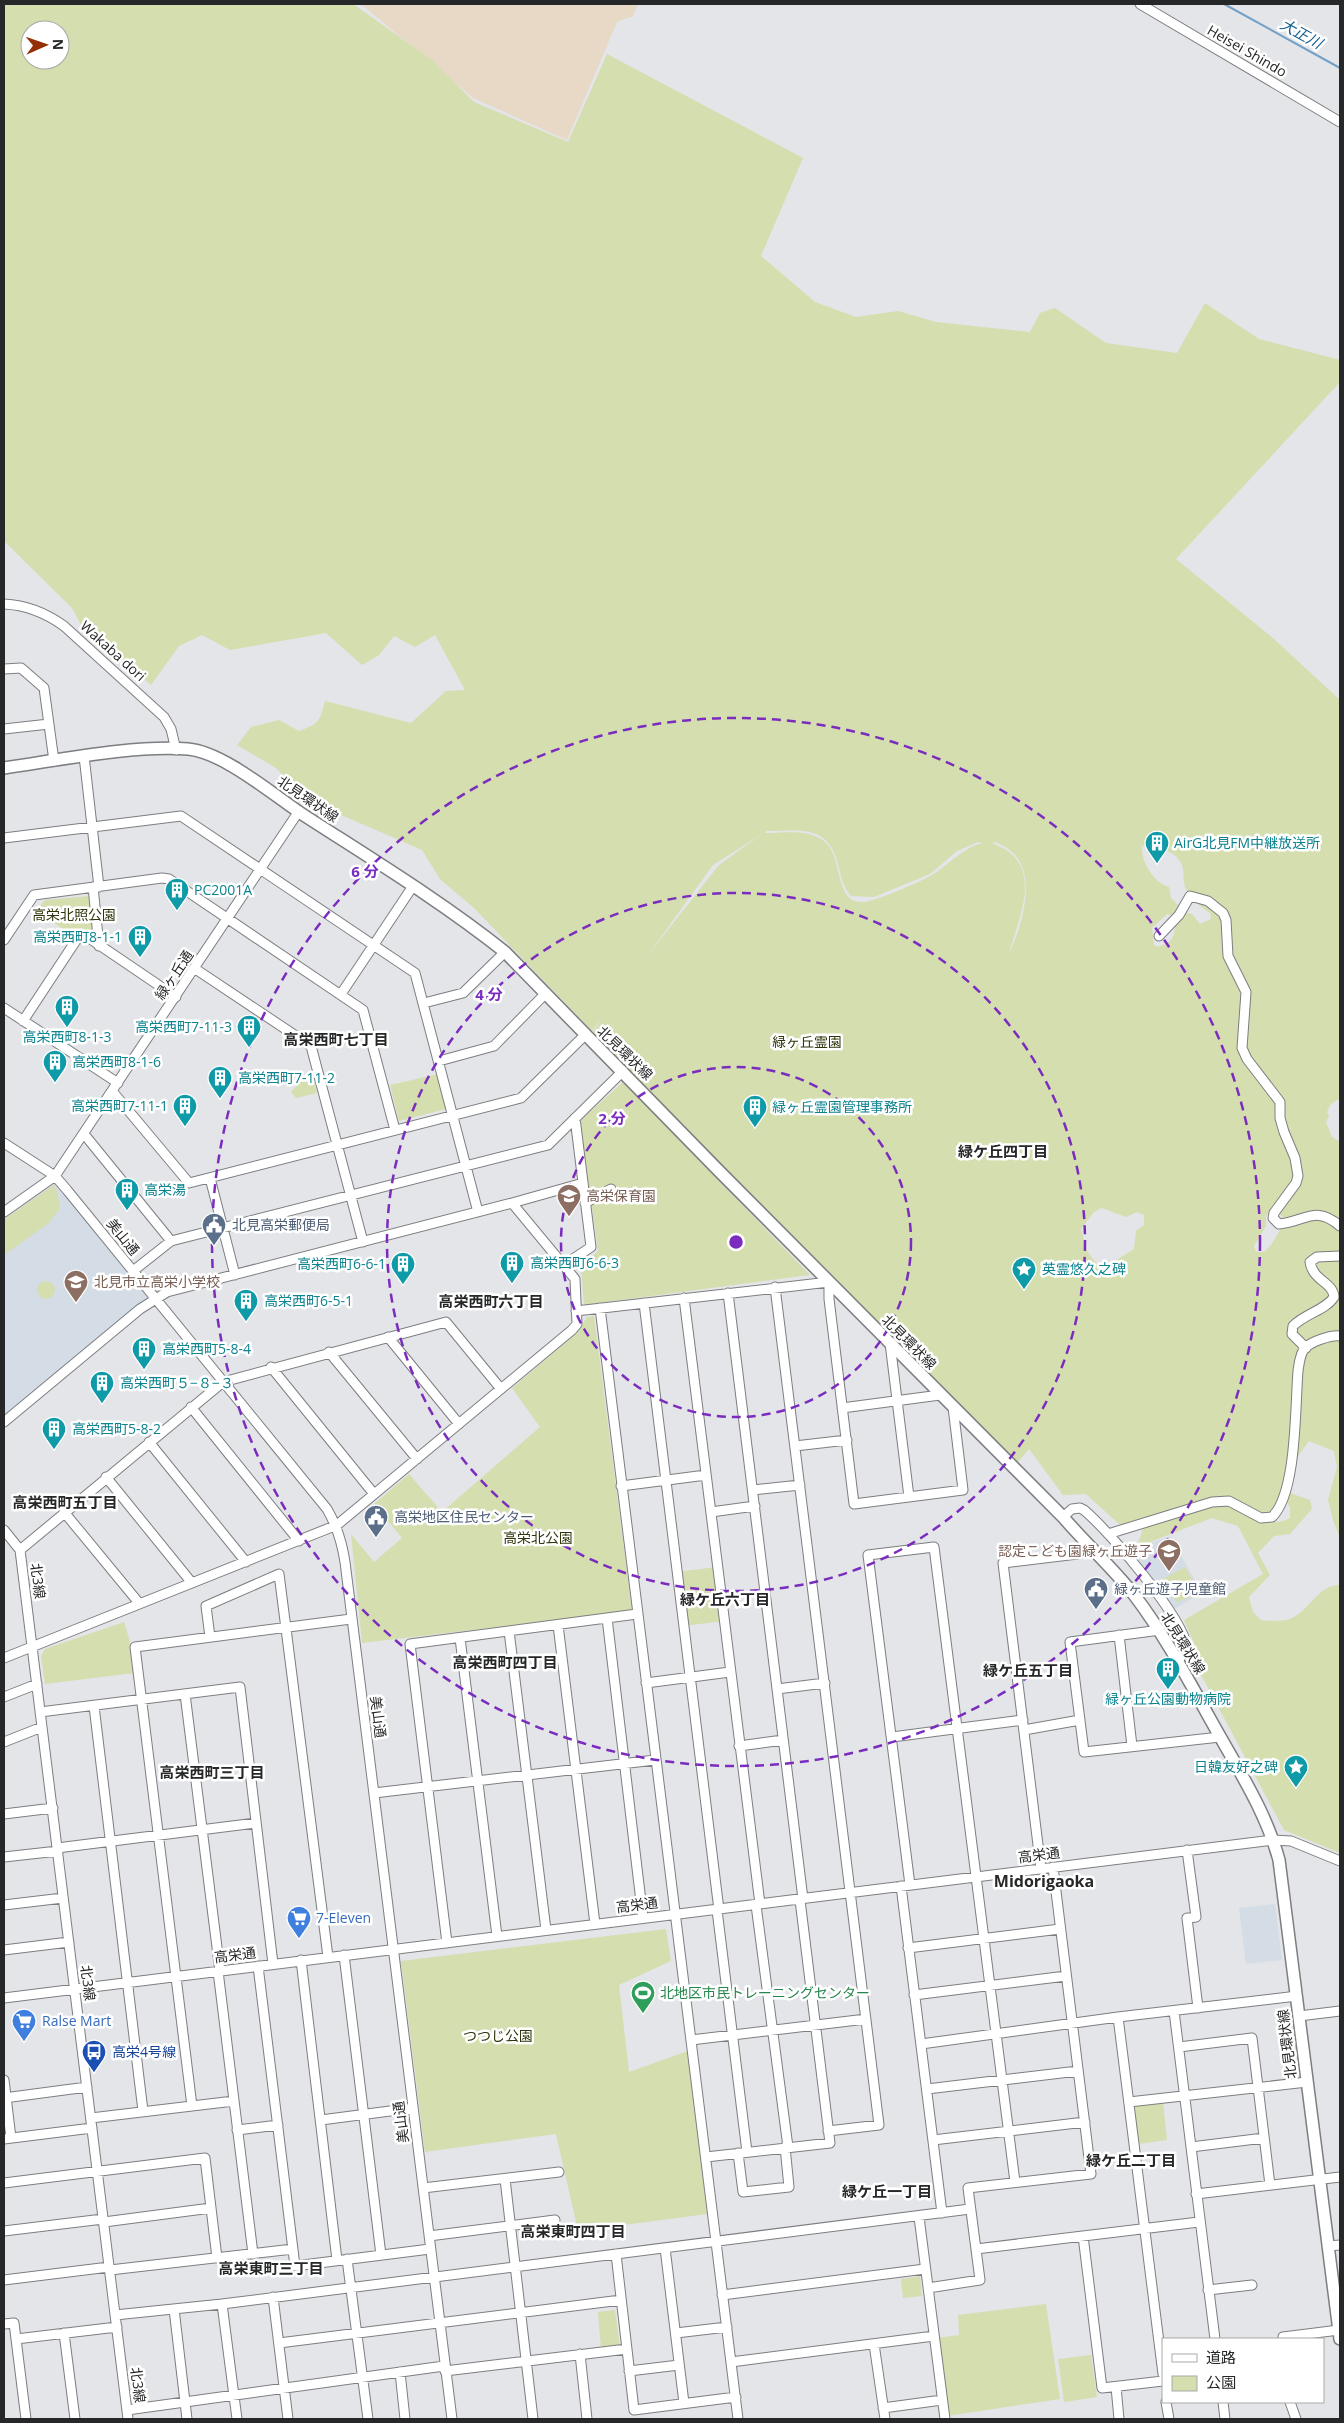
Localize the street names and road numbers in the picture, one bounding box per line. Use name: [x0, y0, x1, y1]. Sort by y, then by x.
street label: Heisei Shindo: [1204, 20, 1290, 81]
street label: Wakaba dori: [76, 616, 150, 685]
street label: 北見環状線: [274, 771, 343, 826]
street label: 緑ヶ丘通: [150, 946, 197, 1003]
street label: 北見環状線: [594, 1021, 657, 1084]
street label: 美山通: [103, 1214, 144, 1259]
street label: 北見環状線: [878, 1310, 941, 1373]
street label: 北3線: [27, 1562, 50, 1600]
street label: 北見環状線: [1157, 1608, 1210, 1677]
street label: 美山通: [367, 1695, 390, 1739]
street label: 高栄通: [1017, 1843, 1061, 1866]
street label: 高栄通: [615, 1893, 659, 1916]
street label: 高栄通: [213, 1943, 257, 1966]
street label: 北3線: [77, 1964, 100, 2002]
street label: 北見環状線: [1273, 2008, 1300, 2080]
street label: 美山通: [389, 2100, 412, 2144]
street label: 北3線: [127, 2366, 150, 2404]

